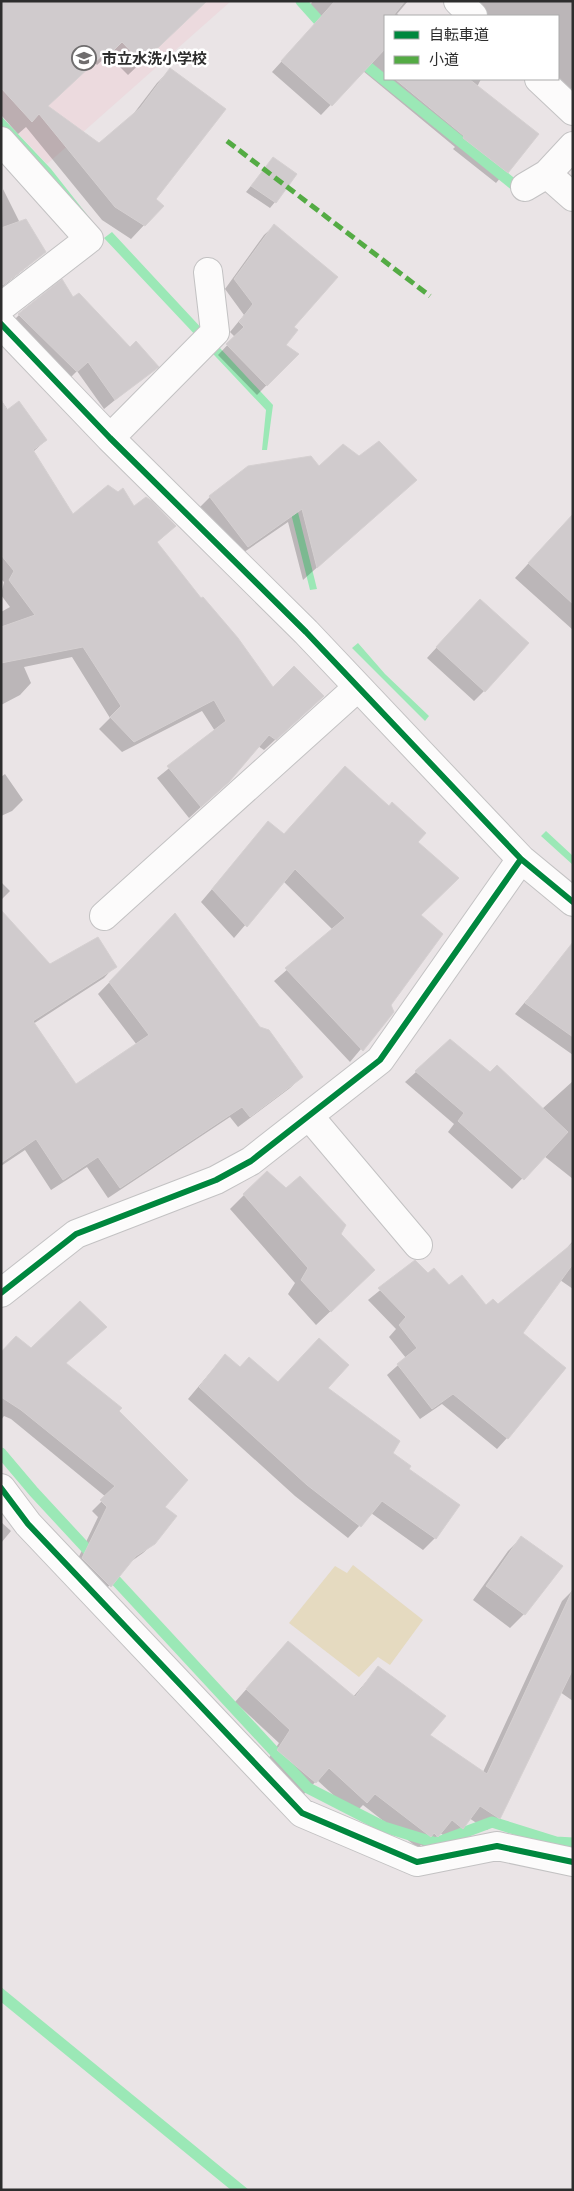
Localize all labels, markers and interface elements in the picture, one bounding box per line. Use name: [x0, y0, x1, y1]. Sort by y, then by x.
legend: [384, 15, 559, 80]
text: 自転車道: [429, 24, 489, 44]
school or university icon: 市立水洗小学校: [71, 45, 97, 71]
place label: 市立水洗小学校: [102, 48, 207, 68]
text: 小道: [429, 49, 459, 69]

